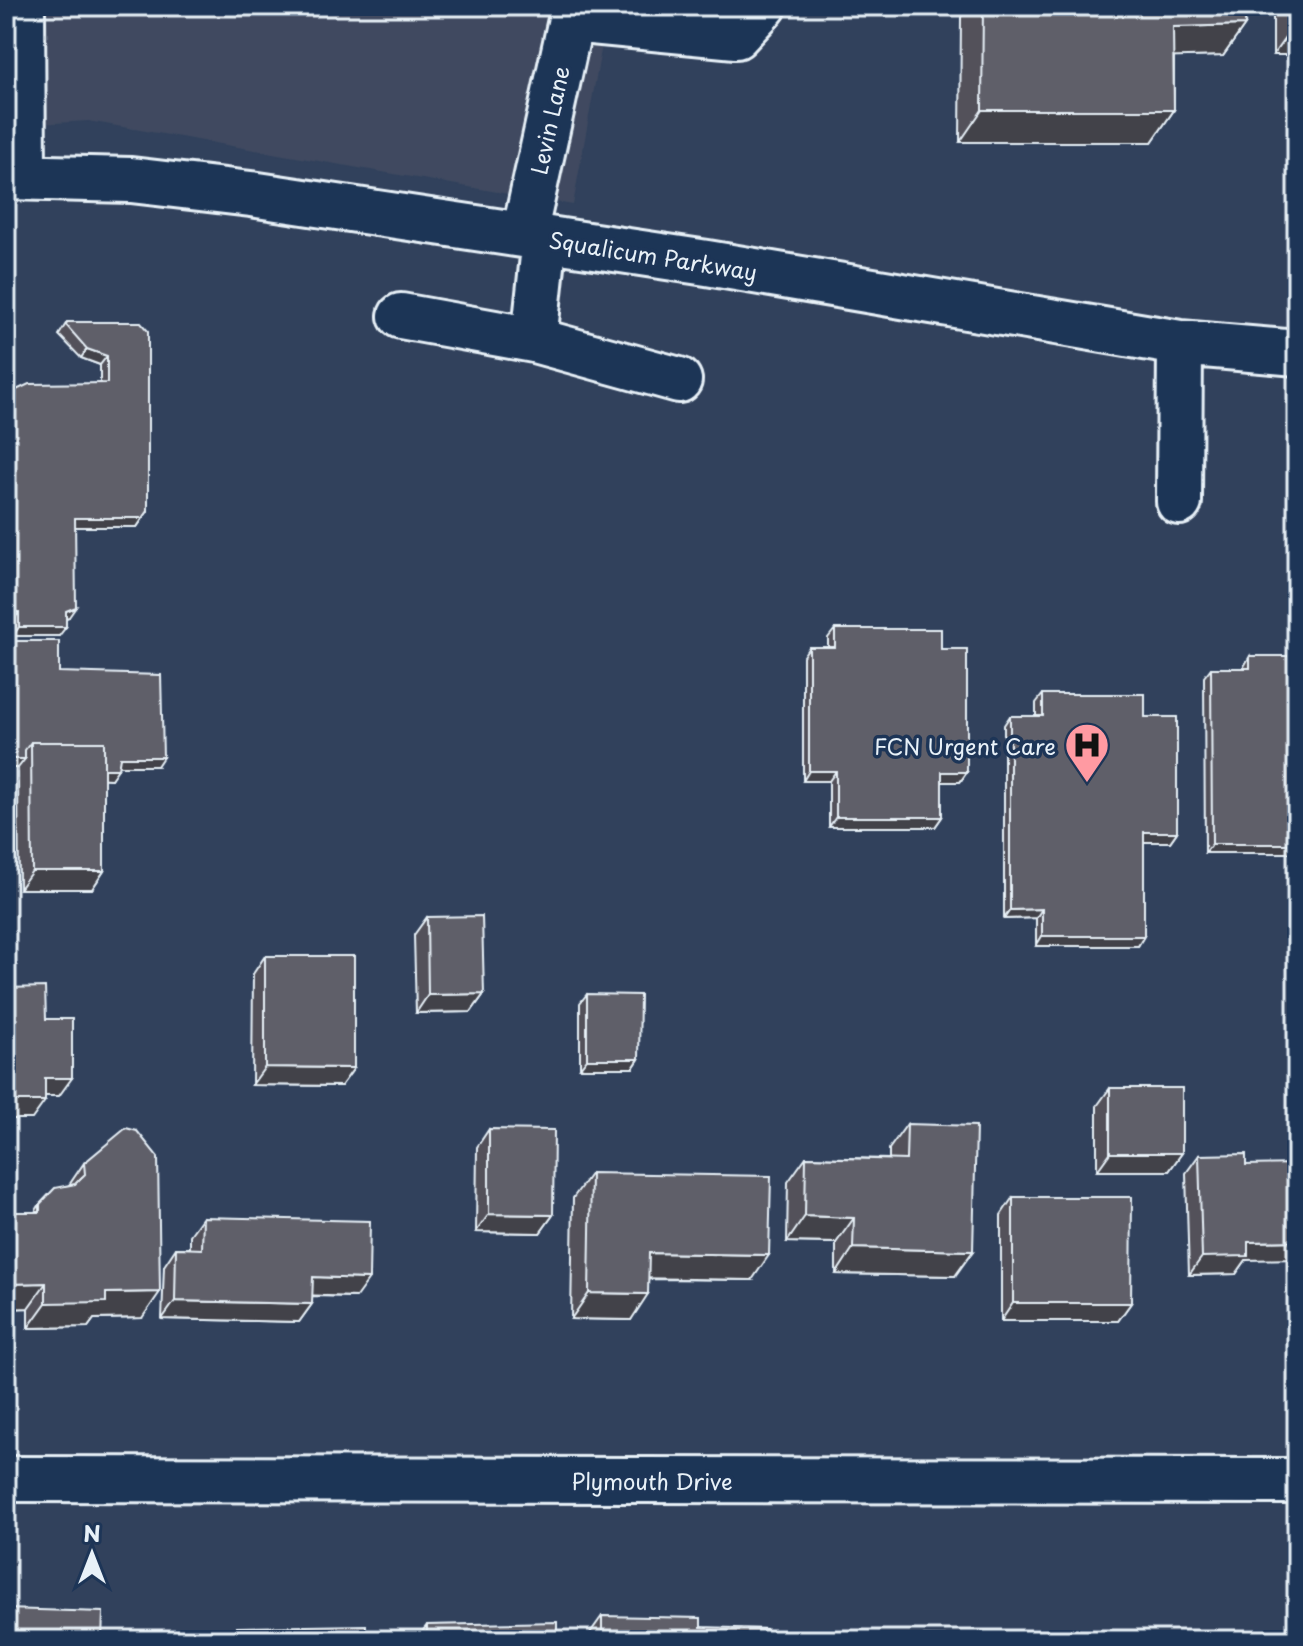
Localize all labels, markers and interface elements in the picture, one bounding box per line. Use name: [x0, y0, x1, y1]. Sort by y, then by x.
street label: Levin Lane: [521, 63, 577, 177]
street label: Squalicum Parkway: [547, 222, 759, 288]
hospital icon: FCN Urgent Care: [1063, 721, 1111, 784]
place label: FCN Urgent Care: [874, 729, 1056, 762]
street label: Plymouth Drive: [571, 1464, 733, 1497]
north arrow: [52, 1514, 132, 1594]
text: N: [83, 1516, 101, 1549]

